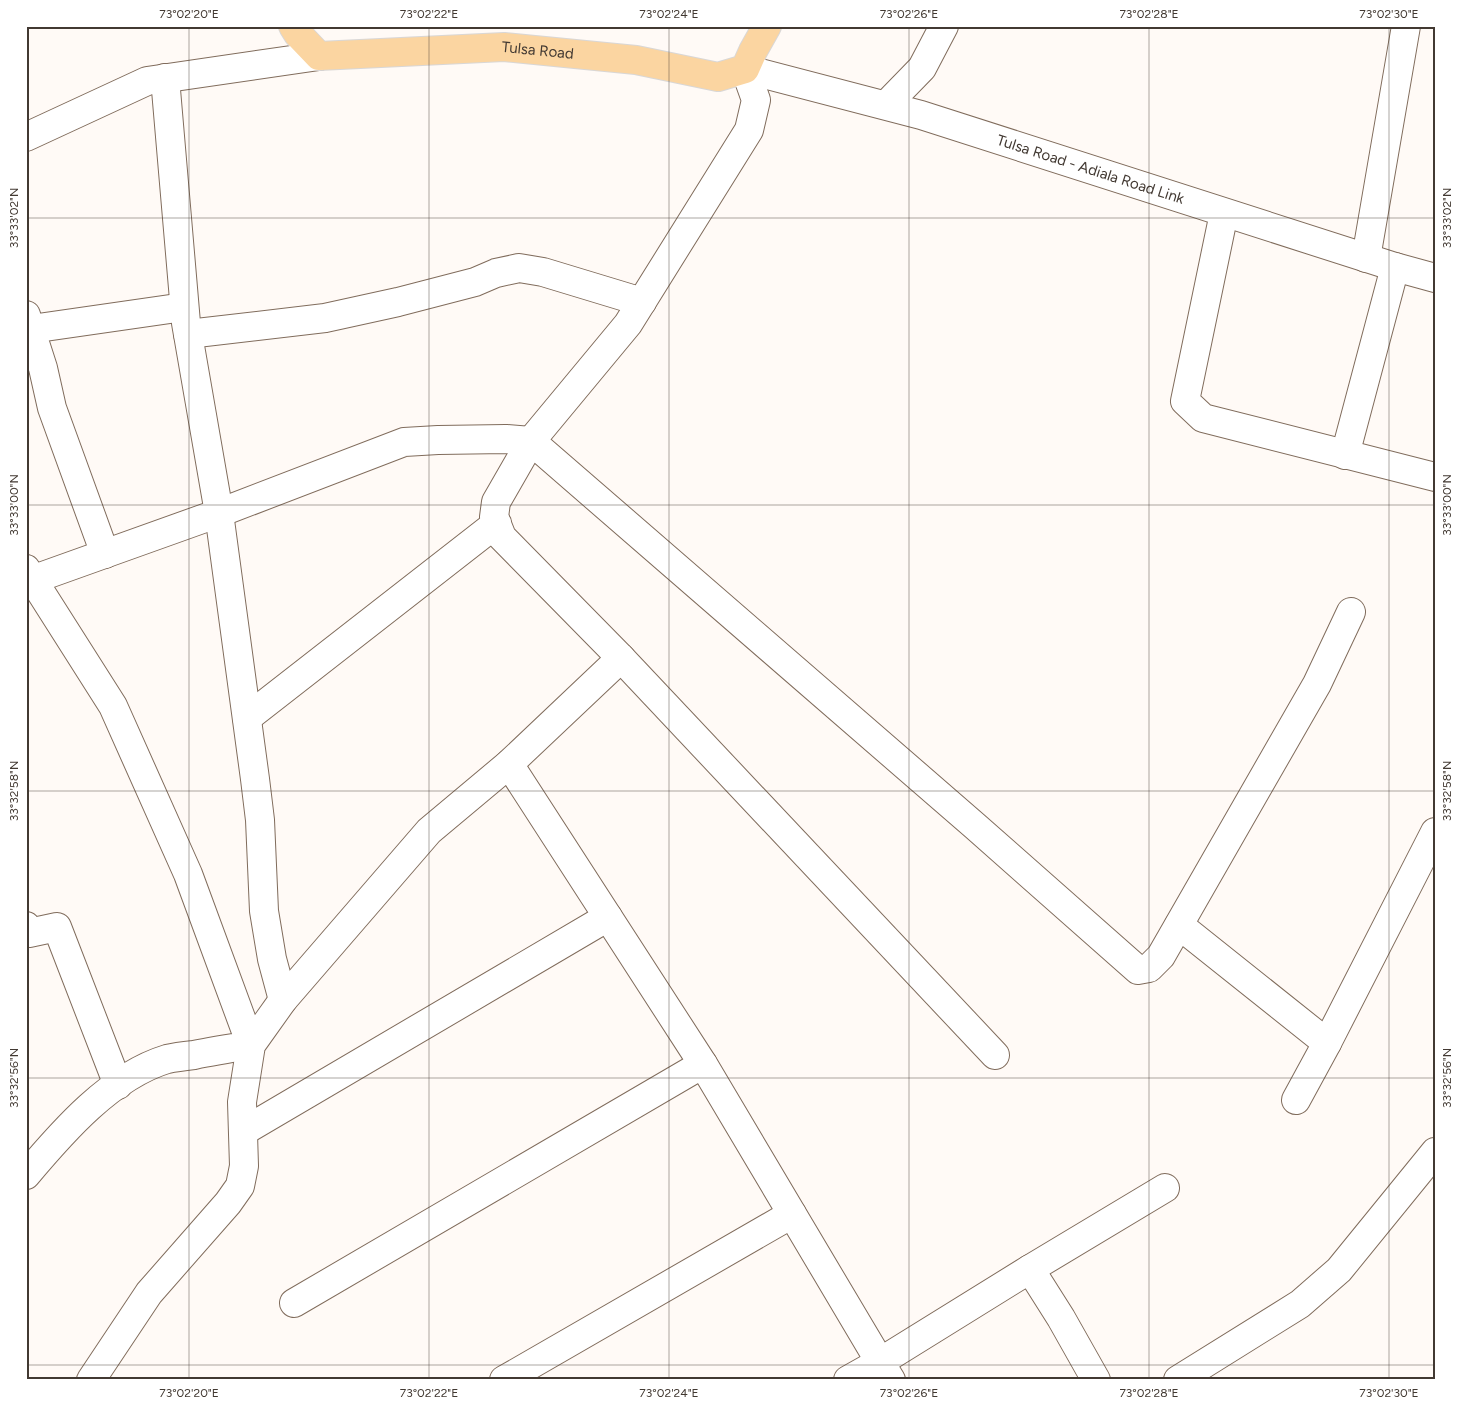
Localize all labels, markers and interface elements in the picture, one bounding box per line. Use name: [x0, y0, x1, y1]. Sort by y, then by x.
text: 73°02'20"E: [159, 7, 219, 21]
text: 73°02'22"E: [400, 7, 458, 21]
text: 73°02'24"E: [639, 7, 699, 21]
text: 73°02'26"E: [880, 7, 938, 21]
text: 73°02'28"E: [1119, 7, 1179, 21]
text: 73°02'30"E: [1359, 7, 1419, 21]
street label: Tulsa Road: [501, 38, 575, 63]
street label: Tulsa Road - Adiala Road Link: [995, 131, 1187, 208]
text: 33°33'02"N: [7, 188, 21, 248]
text: 33°33'02"N: [1440, 188, 1454, 248]
text: 33°33'00"N: [7, 474, 21, 536]
text: 33°33'00"N: [1440, 474, 1454, 536]
text: 33°32'58"N: [7, 761, 21, 821]
text: 33°32'58"N: [1440, 761, 1454, 821]
text: 33°32'56"N: [7, 1048, 21, 1108]
text: 33°32'56"N: [1440, 1048, 1454, 1108]
text: 73°02'20"E: [159, 1386, 219, 1400]
text: 73°02'22"E: [400, 1386, 458, 1400]
text: 73°02'24"E: [639, 1386, 699, 1400]
text: 73°02'26"E: [880, 1386, 938, 1400]
text: 73°02'28"E: [1119, 1386, 1179, 1400]
text: 73°02'30"E: [1359, 1386, 1419, 1400]

